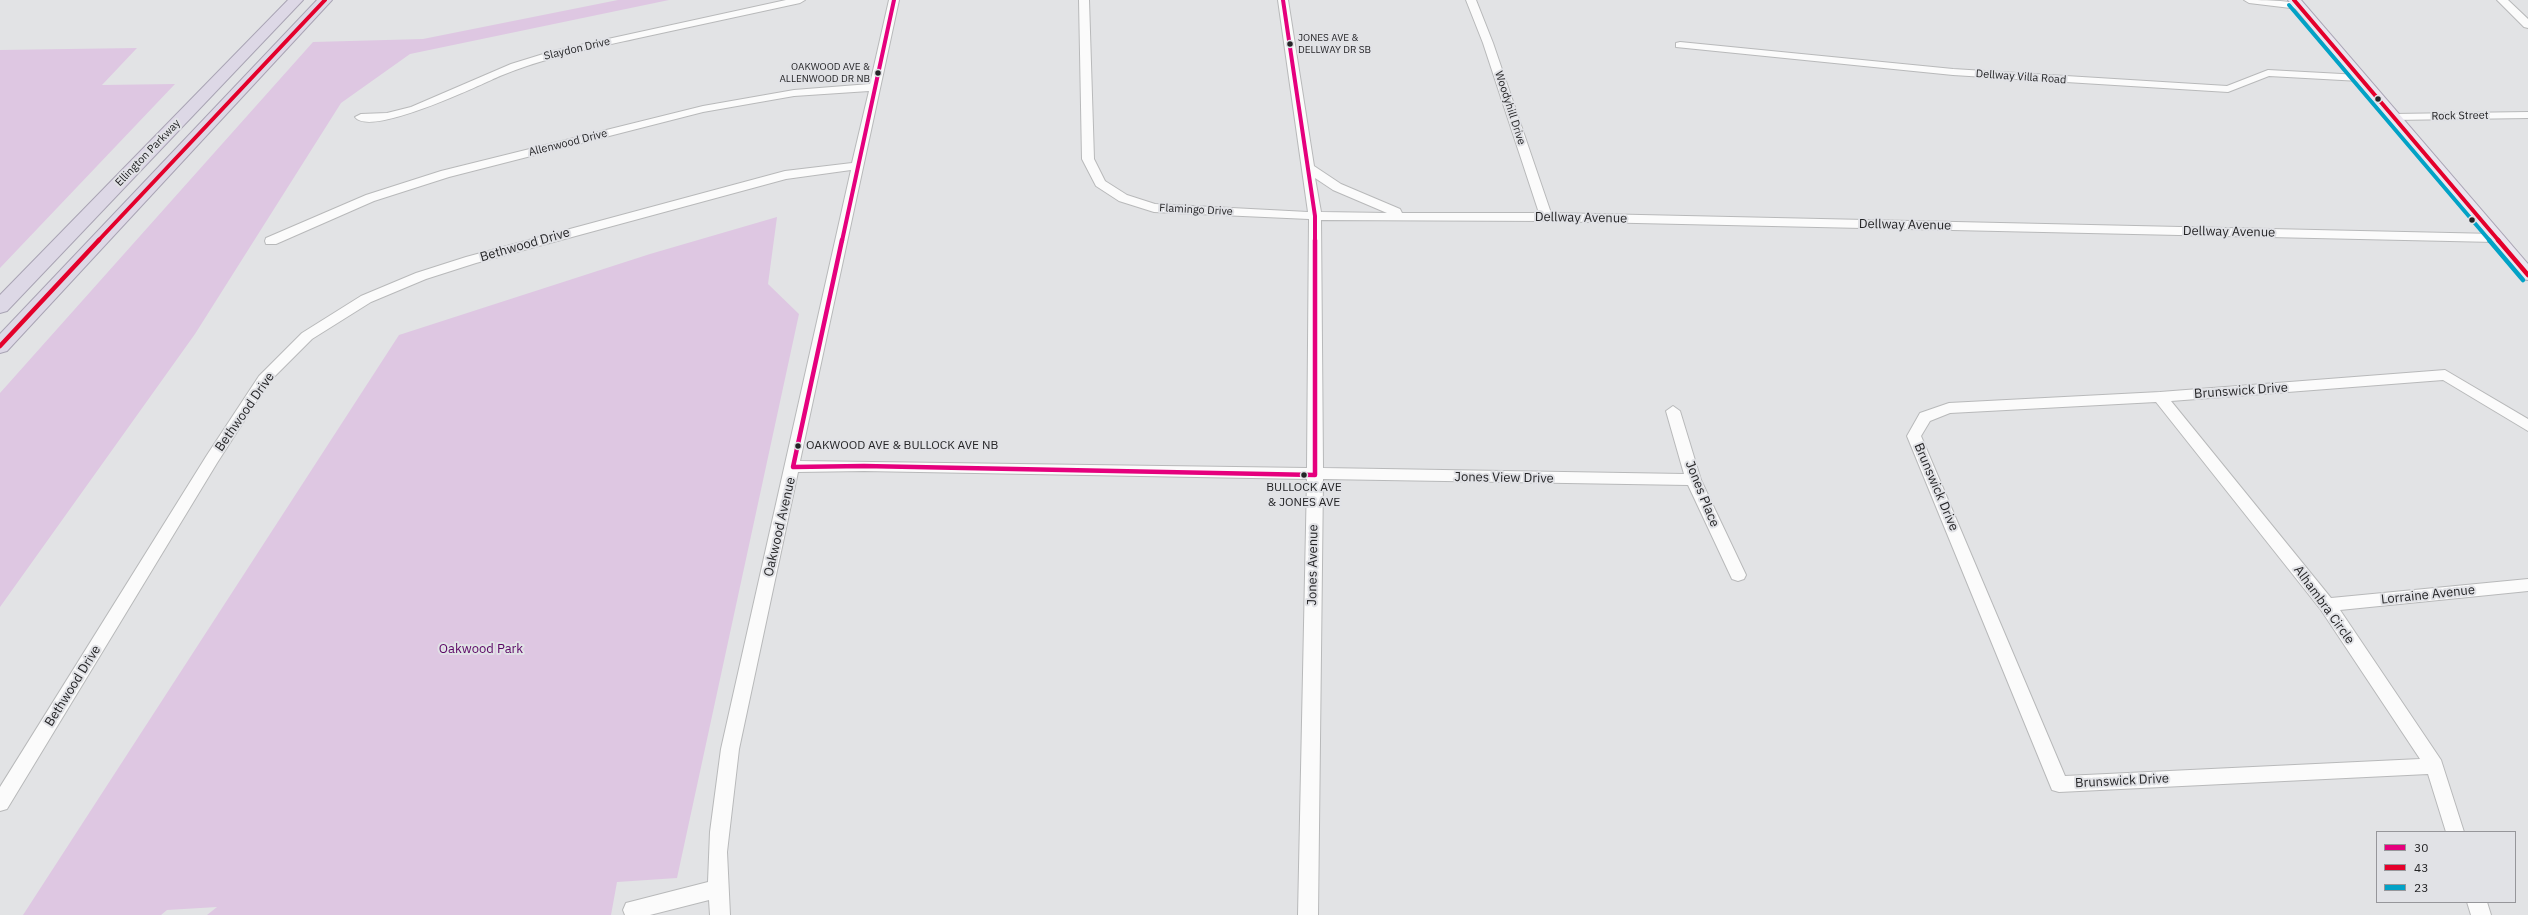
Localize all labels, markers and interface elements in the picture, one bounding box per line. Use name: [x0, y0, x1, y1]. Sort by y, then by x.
place label: JONES AVE & DELLWAY DR SB: [1298, 32, 1371, 56]
street label: Slaydon Drive: [543, 35, 611, 63]
marker: JONES AVE & DELLWAY DR SB: [1285, 39, 1295, 49]
place label: OAKWOOD AVE & ALLENWOOD DR NB: [779, 61, 870, 84]
street label: Dellway Villa Road: [1975, 67, 2067, 87]
marker: OAKWOOD AVE & ALLENWOOD DR NB: [873, 68, 883, 78]
street label: Woodyhill Drive: [1492, 69, 1528, 147]
unlabelled marker: [2373, 94, 2383, 104]
street label: Rock Street: [2431, 109, 2489, 123]
street label: Ellington Parkway: [113, 117, 183, 189]
street label: Allenwood Drive: [527, 127, 609, 159]
street label: Flamingo Drive: [1159, 201, 1233, 219]
street label: Dellway Avenue: [1535, 209, 1627, 227]
unlabelled marker: [2467, 215, 2477, 225]
street label: Dellway Avenue: [1859, 216, 1951, 234]
street label: Dellway Avenue: [2183, 223, 2275, 241]
street label: Bethwood Drive: [478, 225, 572, 265]
street label: Bethwood Drive: [212, 370, 278, 454]
street label: Brunswick Drive: [2194, 380, 2288, 402]
place label: OAKWOOD AVE & BULLOCK AVE NB: [806, 439, 998, 453]
marker: OAKWOOD AVE & BULLOCK AVE NB: [793, 441, 803, 451]
street label: Brunswick Drive: [1910, 441, 1962, 533]
street label: Jones Place: [1682, 459, 1722, 529]
street label: Jones View Drive: [1454, 469, 1554, 487]
marker: BULLOCK AVE & JONES AVE: [1299, 470, 1309, 480]
street label: Oakwood Avenue: [761, 476, 799, 578]
place label: BULLOCK AVE & JONES AVE: [1266, 481, 1342, 509]
street label: Jones Avenue: [1304, 524, 1322, 606]
street label: Alhambra Circle: [2290, 563, 2358, 647]
street label: Lorraine Avenue: [2380, 582, 2476, 608]
park label: Oakwood Park: [439, 641, 523, 657]
street label: Bethwood Drive: [42, 643, 104, 729]
street label: Brunswick Drive: [2075, 771, 2169, 791]
legend: [2376, 831, 2516, 903]
text: 30: [2414, 840, 2428, 855]
text: 43: [2414, 860, 2428, 875]
text: 23: [2414, 880, 2428, 895]

